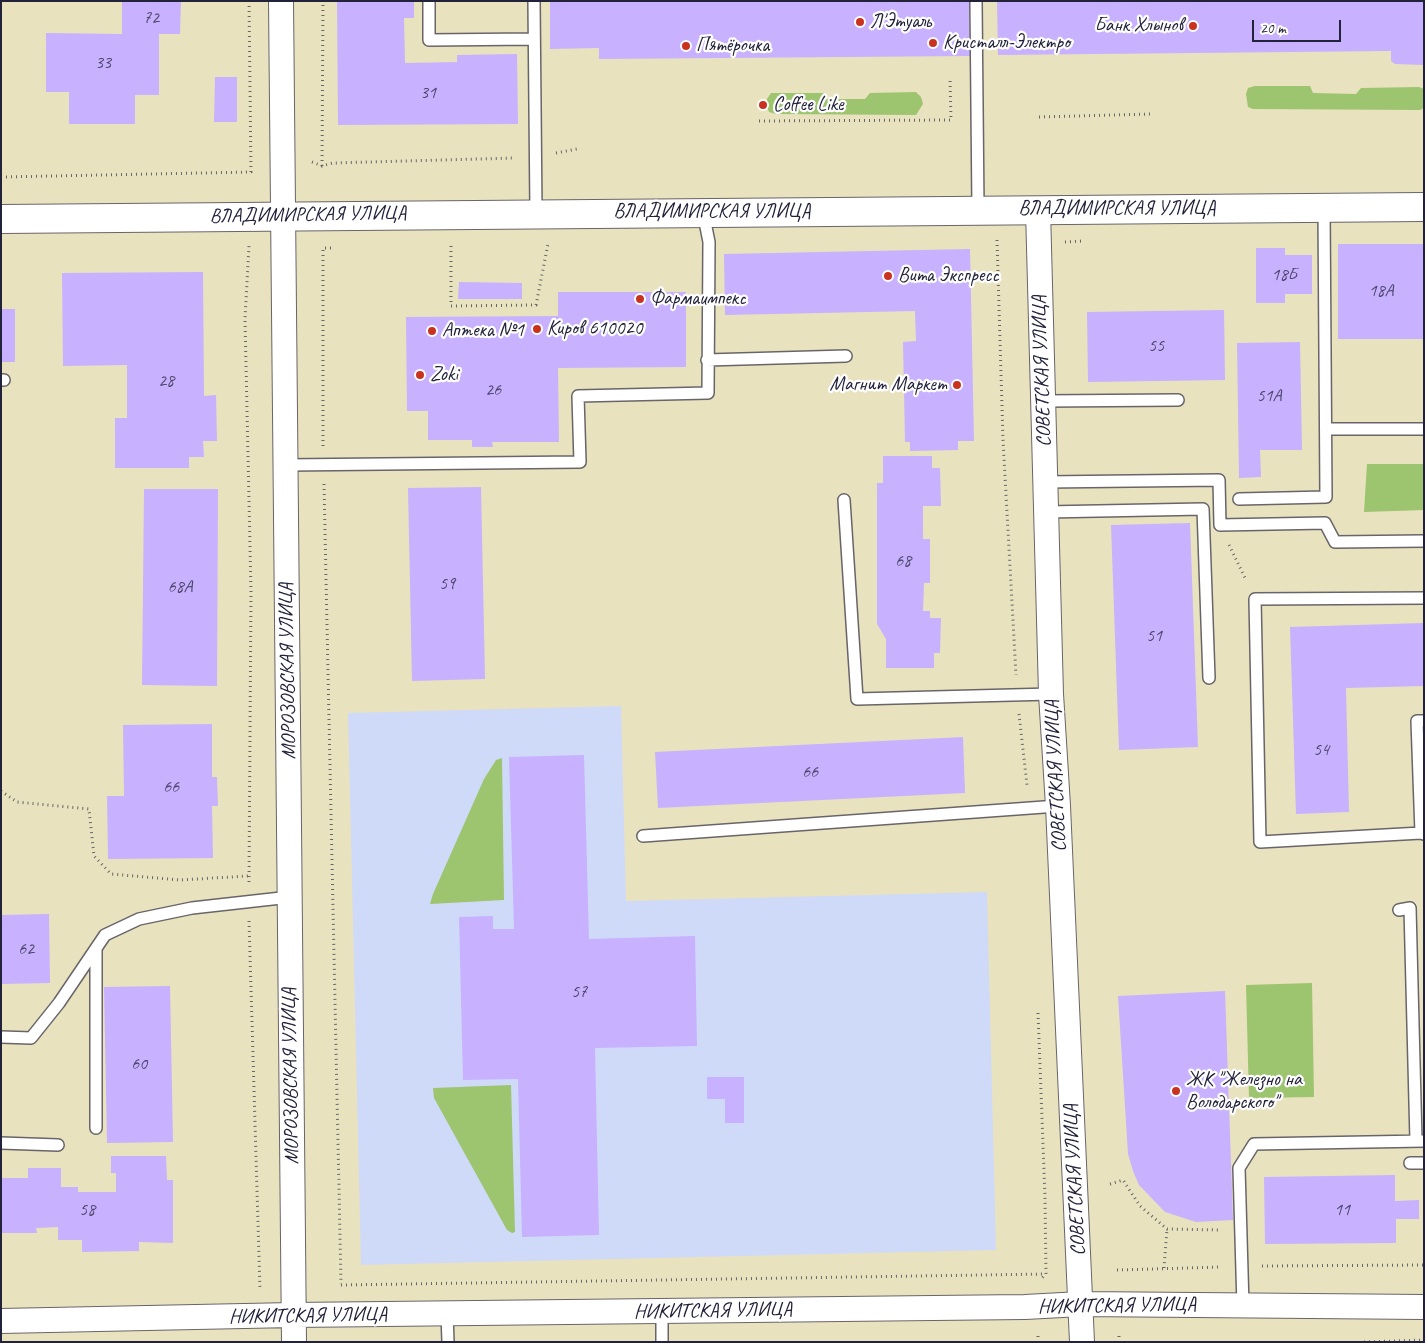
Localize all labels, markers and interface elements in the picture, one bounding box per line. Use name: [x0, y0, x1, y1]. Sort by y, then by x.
house number: 72: [143, 7, 159, 29]
place label: Л'Этуаль: [870, 10, 931, 34]
scale bar: [1255, 10, 1344, 42]
place label: Банк Хлынов: [1095, 14, 1183, 38]
marker: Л'Этуаль: [854, 16, 866, 28]
text: 20 m: [1260, 19, 1286, 38]
marker: Банк Хлынов: [1187, 20, 1199, 32]
place label: Кристалл-Электро: [943, 31, 1070, 55]
place label: Пятёрочка: [696, 34, 769, 58]
marker: Кристалл-Электро: [927, 37, 939, 49]
marker: Пятёрочка: [680, 40, 692, 52]
house number: 33: [95, 52, 111, 74]
house number: 31: [420, 82, 436, 104]
place label: Coffee Like: [773, 93, 844, 117]
marker: Coffee Like: [757, 99, 769, 111]
street label: ВЛАДИМИРСКАЯ УЛИЦА: [1019, 197, 1215, 221]
street label: ВЛАДИМИРСКАЯ УЛИЦА: [614, 200, 810, 224]
street label: ВЛАДИМИРСКАЯ УЛИЦА: [209, 201, 407, 229]
place label: Вита Экспресс: [898, 264, 999, 288]
house number: 18Б: [1271, 264, 1297, 286]
marker: Вита Экспресс: [882, 270, 894, 282]
house number: 18А: [1368, 280, 1394, 302]
place label: Фармаимпекс: [650, 287, 746, 311]
marker: Фармаимпекс: [634, 293, 646, 305]
street label: СОВЕТСКАЯ УЛИЦА: [1027, 295, 1057, 447]
place label: Киров 610020: [547, 317, 642, 341]
place label: Аптека №1: [442, 319, 524, 343]
marker: Киров 610020: [531, 323, 543, 335]
marker: Аптека №1: [426, 325, 438, 337]
house number: 55: [1148, 335, 1164, 357]
place label: Zoki: [430, 363, 458, 387]
marker: Zoki: [414, 369, 426, 381]
house number: 28: [158, 370, 174, 392]
place label: Магнит Маркет: [830, 373, 947, 397]
house number: 26: [485, 379, 501, 401]
marker: Магнит Маркет: [951, 379, 963, 391]
house number: 51А: [1256, 385, 1282, 407]
house number: 68: [895, 550, 911, 572]
house number: 59: [439, 573, 455, 595]
house number: 68А: [167, 576, 193, 598]
street label: МОРОЗОВСКАЯ УЛИЦА: [274, 582, 302, 760]
house number: 51: [1146, 625, 1162, 647]
street label: СОВЕТСКАЯ УЛИЦА: [1040, 699, 1072, 853]
house number: 54: [1313, 739, 1329, 761]
house number: 66: [802, 761, 818, 783]
house number: 66: [163, 776, 179, 798]
house number: 62: [18, 938, 34, 960]
house number: 57: [571, 981, 587, 1003]
street label: МОРОЗОВСКАЯ УЛИЦА: [277, 987, 305, 1165]
house number: 60: [131, 1053, 147, 1075]
place label: ЖК "Железно на Володарского": [1186, 1068, 1302, 1115]
marker: ЖК "Железно на Володарского": [1170, 1085, 1182, 1097]
street label: СОВЕТСКАЯ УЛИЦА: [1059, 1103, 1091, 1257]
house number: 58: [79, 1199, 95, 1221]
house number: 11: [1334, 1199, 1350, 1221]
street label: НИКИТСКАЯ УЛИЦА: [1038, 1293, 1196, 1319]
street label: НИКИТСКАЯ УЛИЦА: [634, 1298, 792, 1324]
street label: НИКИТСКАЯ УЛИЦА: [229, 1303, 387, 1329]

